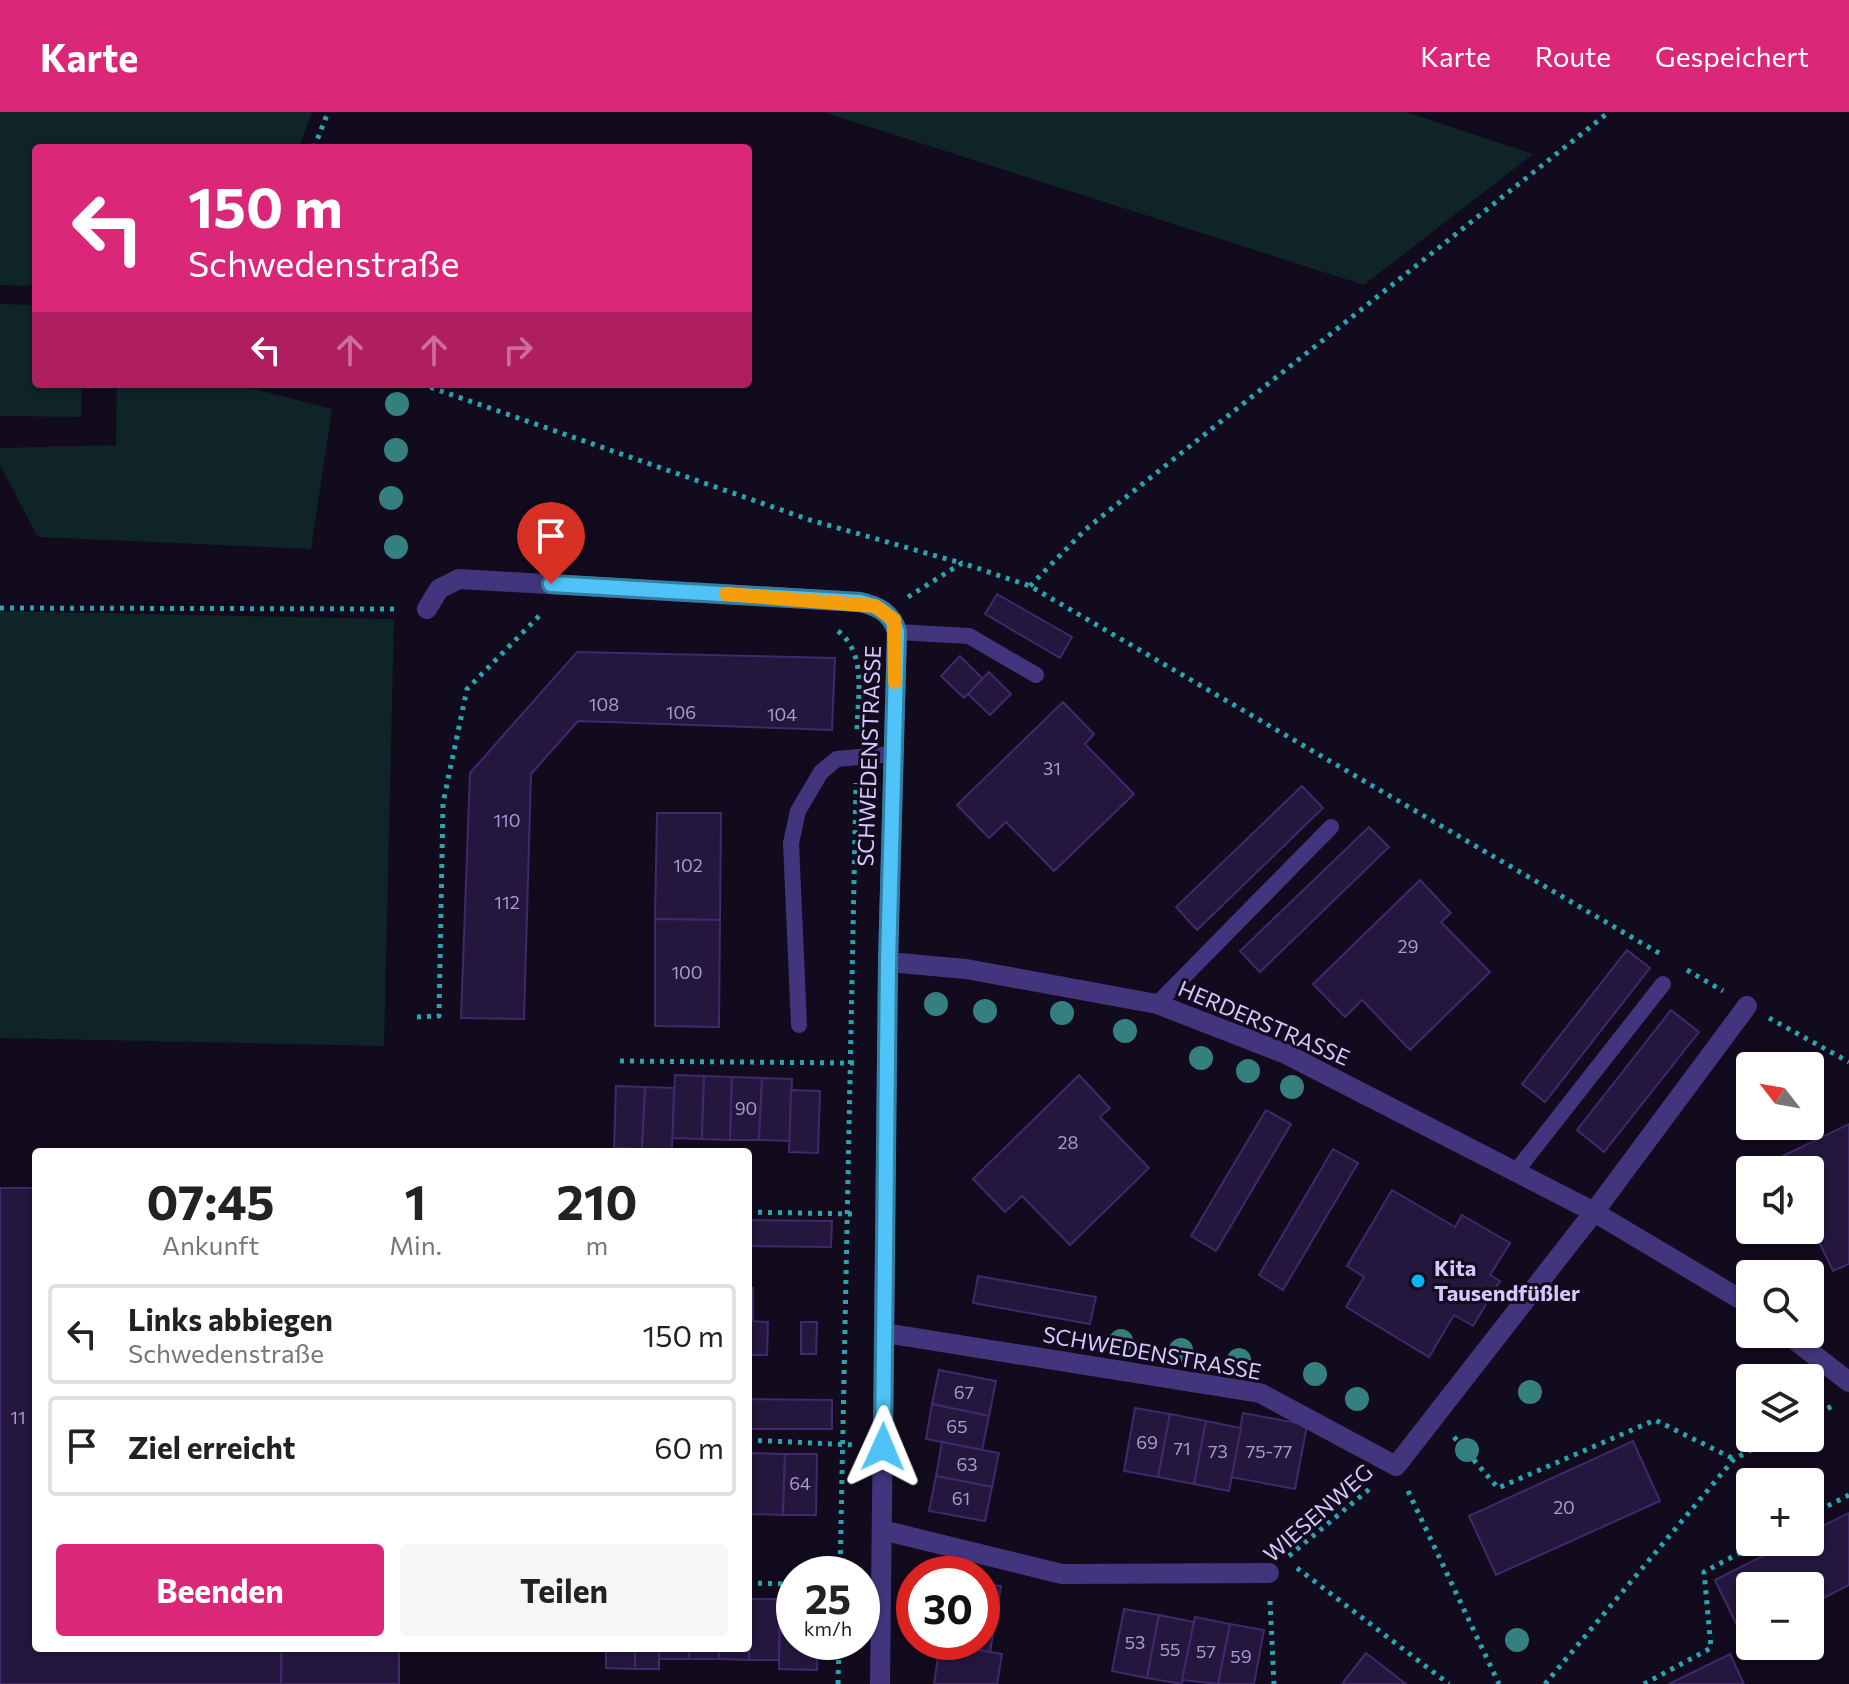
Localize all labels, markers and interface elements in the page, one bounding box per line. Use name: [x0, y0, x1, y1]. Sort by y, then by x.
text: Karte: [40, 33, 138, 80]
text: Karte: [1420, 39, 1491, 73]
text: Route: [1535, 39, 1611, 73]
text: Gespeichert: [1655, 39, 1809, 73]
text: 150 m: [188, 171, 343, 240]
icon: left: [56, 176, 160, 280]
text: Schwedenstraße: [188, 240, 459, 284]
icon: left: [244, 328, 288, 372]
icon: ahead: [328, 328, 372, 372]
icon: ahead: [412, 328, 456, 372]
icon: right: [496, 328, 540, 372]
pin: [517, 502, 585, 584]
icon: arrive: [529, 514, 573, 558]
street label: SCHWEDENSTRASSE: [851, 645, 886, 867]
house number: 108: [589, 693, 619, 715]
house number: 106: [666, 701, 696, 723]
house number: 104: [767, 703, 797, 725]
house number: 31: [1043, 757, 1061, 779]
house number: 110: [493, 809, 521, 831]
house number: 102: [673, 854, 703, 876]
house number: 112: [494, 891, 520, 913]
house number: 29: [1398, 935, 1418, 957]
house number: 100: [671, 961, 703, 983]
street label: HERDERSTRASSE: [1174, 974, 1354, 1071]
north arrow: [1736, 1052, 1824, 1140]
map controls: [1736, 1052, 1824, 1660]
house number: 90: [735, 1097, 757, 1119]
house number: 28: [1058, 1131, 1079, 1153]
button: sound: [1736, 1156, 1824, 1244]
text: 07:45: [147, 1171, 275, 1230]
text: 1: [405, 1171, 426, 1230]
text: 210: [556, 1171, 637, 1230]
text: Ankunft: [162, 1229, 259, 1260]
text: Min.: [389, 1229, 442, 1260]
text: m: [586, 1229, 608, 1260]
place label: Kita Tausendfüßler: [1434, 1254, 1580, 1306]
button: search: [1736, 1260, 1824, 1348]
marker: Kita Tausendfüßler: [1409, 1272, 1427, 1290]
text: Links abbiegen: [128, 1300, 333, 1337]
icon: left: [60, 1312, 104, 1356]
text: 150 m: [642, 1316, 724, 1353]
street label: SCHWEDENSTRASSE: [1041, 1320, 1263, 1385]
text: Schwedenstraße: [128, 1337, 324, 1368]
button: layers: [1736, 1364, 1824, 1452]
house number: 67: [954, 1381, 974, 1403]
position arrow: [841, 1405, 925, 1489]
house number: 11: [10, 1406, 26, 1428]
house number: 65: [946, 1415, 968, 1437]
icon: arrive: [60, 1424, 104, 1468]
text: Ziel erreicht: [128, 1428, 296, 1465]
text: 60 m: [654, 1428, 724, 1465]
house number: 69: [1136, 1431, 1158, 1453]
house number: 71: [1173, 1437, 1191, 1459]
house number: 73: [1208, 1440, 1228, 1462]
house number: 75-77: [1246, 1440, 1292, 1462]
house number: 63: [956, 1453, 978, 1475]
street label: WIESENWEG: [1258, 1458, 1378, 1567]
button: +: [1736, 1468, 1824, 1556]
house number: 64: [789, 1472, 811, 1494]
house number: 61: [952, 1487, 970, 1509]
house number: 20: [1553, 1496, 1575, 1518]
button: Beenden: [56, 1544, 384, 1636]
button: Teilen: [400, 1544, 728, 1636]
speed limit sign: 30: [896, 1556, 1000, 1660]
button: −: [1736, 1572, 1824, 1660]
text: 25: [805, 1573, 851, 1622]
text: km/h: [804, 1616, 852, 1640]
house number: 53: [1125, 1631, 1145, 1653]
house number: 55: [1160, 1638, 1180, 1660]
house number: 57: [1196, 1640, 1216, 1662]
house number: 59: [1230, 1645, 1252, 1667]

